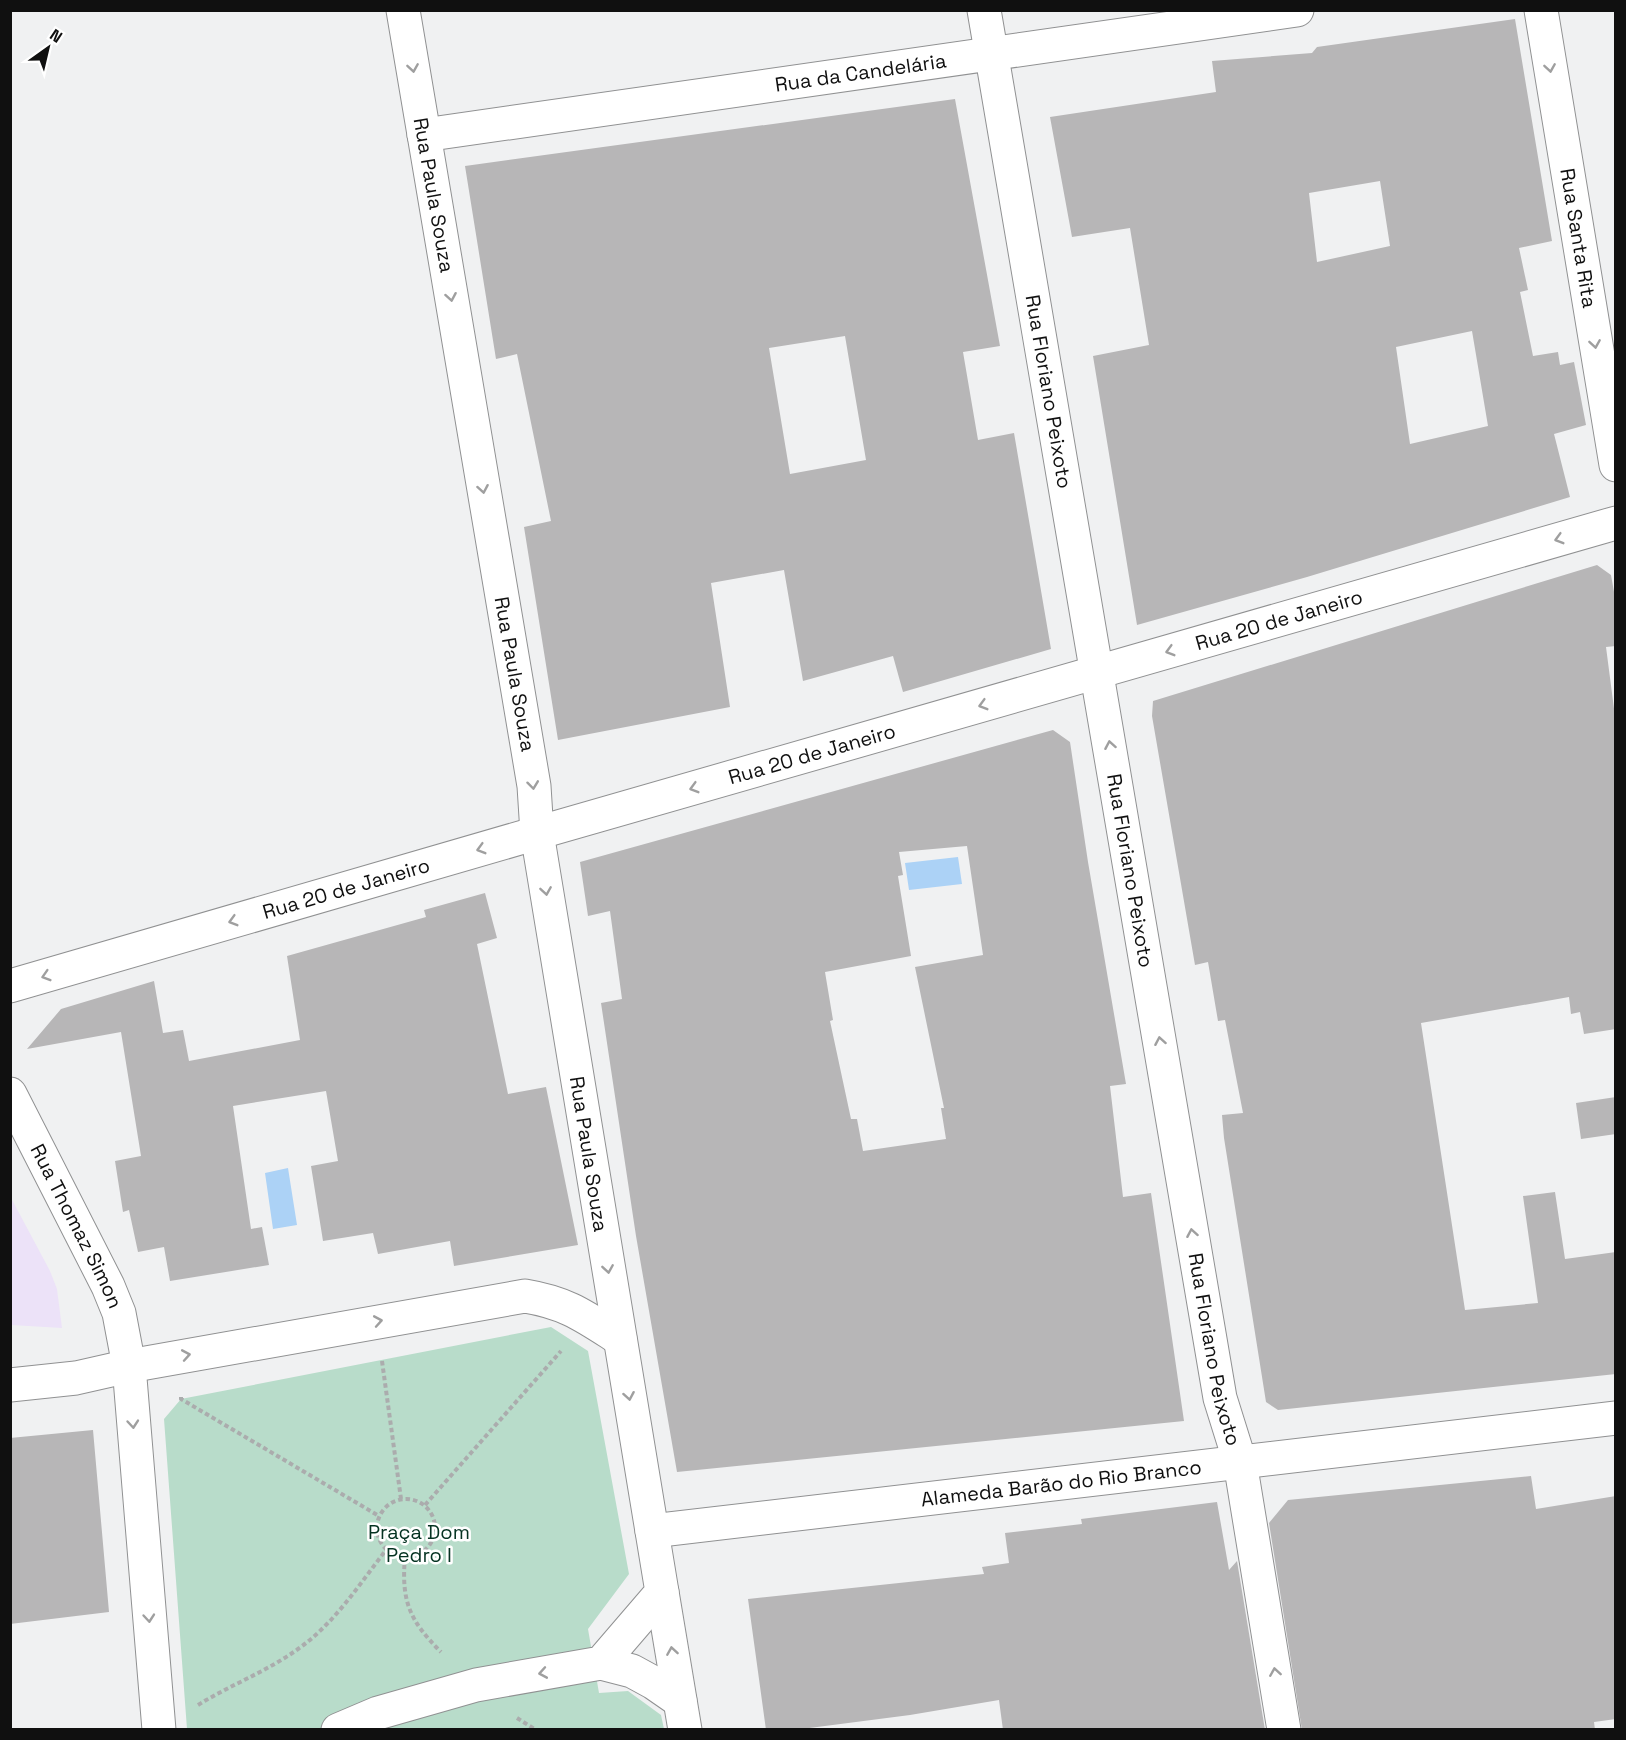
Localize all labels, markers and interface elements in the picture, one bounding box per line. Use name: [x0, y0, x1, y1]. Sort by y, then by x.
north arrow: [18, 18, 78, 78]
text: N: [46, 24, 66, 48]
street label: Rua da Candelária: [773, 47, 948, 98]
one-way arrow: [1543, 63, 1556, 73]
one-way arrow: [406, 64, 418, 73]
street label: Rua Paula Souza: [408, 115, 460, 275]
street label: Rua Santa Rita: [1554, 166, 1603, 310]
one-way arrow: [444, 291, 457, 301]
street label: Rua Floriano Peixoto: [1020, 293, 1078, 490]
one-way arrow: [1589, 339, 1601, 348]
one-way arrow: [477, 484, 489, 493]
one-way arrow: [1554, 532, 1565, 544]
street label: Rua 20 de Janeiro: [1192, 583, 1366, 656]
street label: Rua Paula Souza: [489, 594, 541, 754]
one-way arrow: [1165, 644, 1176, 656]
one-way arrow: [978, 698, 989, 710]
street label: Rua 20 de Janeiro: [725, 718, 899, 790]
one-way arrow: [1105, 740, 1117, 749]
street label: Rua Floriano Peixoto: [1101, 772, 1160, 970]
one-way arrow: [526, 780, 539, 789]
one-way arrow: [689, 781, 700, 793]
one-way arrow: [476, 842, 486, 854]
street label: Rua 20 de Janeiro: [259, 852, 433, 925]
one-way arrow: [539, 885, 552, 895]
one-way arrow: [228, 914, 239, 926]
one-way arrow: [41, 969, 52, 981]
one-way arrow: [1154, 1036, 1167, 1046]
street label: Rua Paula Souza: [564, 1074, 614, 1234]
street label: Rua Thomaz Simon: [25, 1139, 129, 1312]
one-way arrow: [1187, 1228, 1199, 1238]
street label: Rua Floriano Peixoto: [1183, 1251, 1247, 1449]
one-way arrow: [601, 1264, 614, 1274]
one-way arrow: [374, 1316, 383, 1328]
one-way arrow: [182, 1350, 191, 1362]
one-way arrow: [623, 1392, 635, 1401]
one-way arrow: [127, 1419, 140, 1428]
street label: Alameda Barão do Rio Branco: [920, 1454, 1203, 1512]
park label: Praça Dom Pedro I: [368, 1519, 470, 1568]
one-way arrow: [143, 1614, 156, 1623]
one-way arrow: [666, 1646, 679, 1656]
one-way arrow: [538, 1666, 548, 1679]
one-way arrow: [1269, 1667, 1282, 1677]

